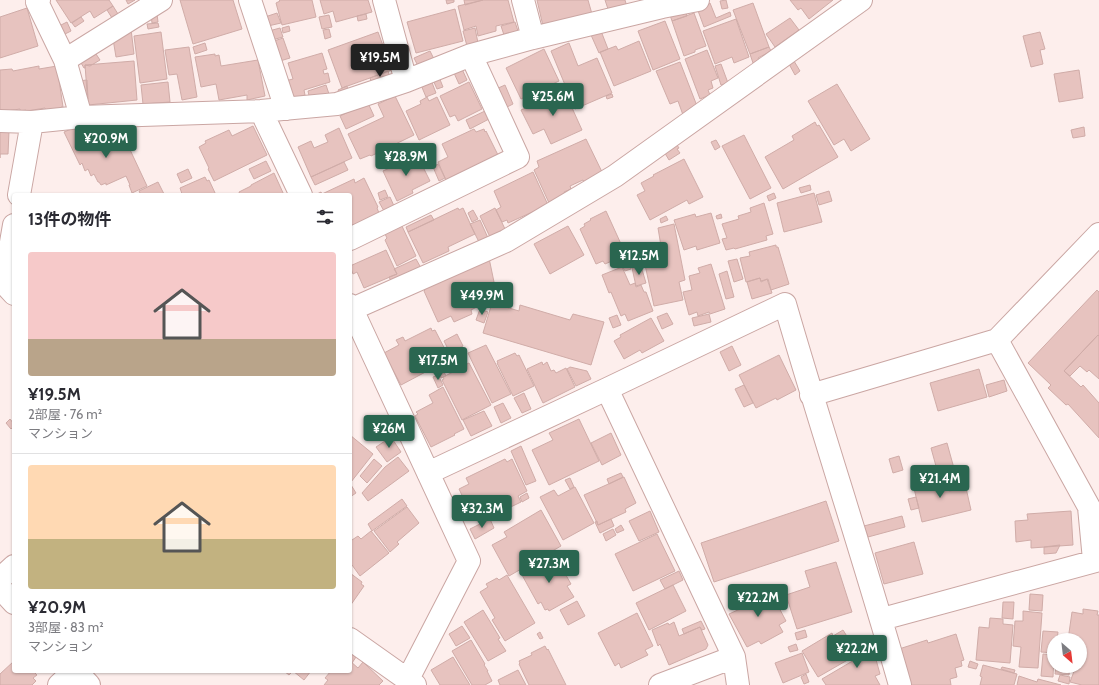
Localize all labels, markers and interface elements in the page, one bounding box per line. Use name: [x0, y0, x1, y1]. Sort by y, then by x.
pin: ¥19.5M: [347, 44, 413, 78]
text: ¥19.5M: [360, 49, 400, 65]
pin: ¥25.6M: [520, 83, 586, 117]
text: ¥25.6M: [532, 88, 574, 104]
pin: ¥20.9M: [73, 125, 139, 159]
text: ¥20.9M: [84, 130, 128, 146]
pin: ¥28.9M: [373, 143, 439, 177]
text: ¥28.9M: [384, 148, 428, 164]
icon: filters: [314, 206, 336, 228]
text: 13件の物件: [28, 209, 111, 229]
pin: ¥12.5M: [606, 242, 672, 276]
text: ¥12.5M: [619, 247, 659, 263]
icon: home: [146, 278, 218, 350]
pin: ¥49.9M: [449, 282, 515, 316]
text: ¥49.9M: [460, 287, 504, 303]
pin: ¥17.5M: [405, 347, 471, 381]
text: ¥17.5M: [418, 352, 458, 368]
text: ¥19.5M: [28, 384, 81, 404]
text: 2部屋 · 76 m²: [28, 406, 102, 422]
pin: ¥26M: [365, 415, 413, 449]
text: ¥26M: [373, 420, 405, 436]
text: マンション: [28, 425, 93, 441]
pin: ¥21.4M: [907, 465, 973, 499]
text: ¥21.4M: [919, 470, 961, 486]
icon: home: [146, 491, 218, 563]
pin: ¥32.3M: [449, 495, 515, 529]
text: ¥32.3M: [461, 500, 503, 516]
pin: ¥27.3M: [516, 550, 582, 584]
text: ¥27.3M: [528, 555, 570, 571]
pin: ¥22.2M: [725, 584, 791, 618]
text: ¥22.2M: [737, 589, 779, 605]
text: ¥20.9M: [28, 597, 86, 617]
text: 3部屋 · 83 m²: [28, 619, 104, 635]
north arrow: [1047, 633, 1087, 673]
map controls: [1047, 633, 1087, 673]
pin: ¥22.2M: [824, 635, 890, 669]
text: マンション: [28, 638, 93, 654]
text: ¥22.2M: [836, 640, 878, 656]

